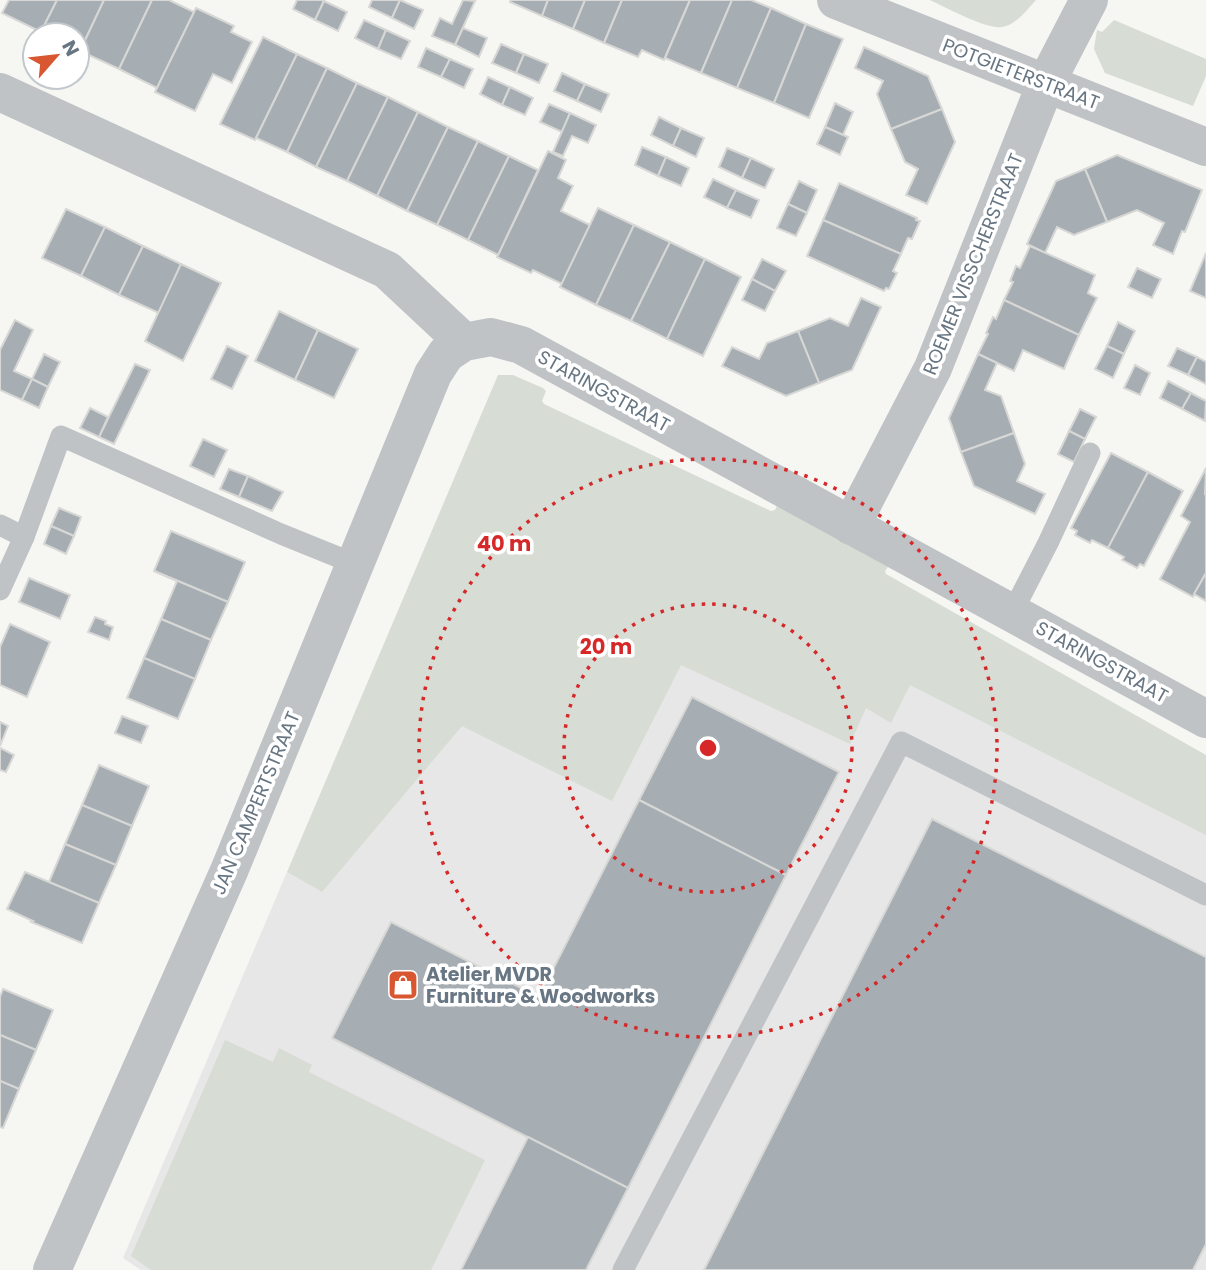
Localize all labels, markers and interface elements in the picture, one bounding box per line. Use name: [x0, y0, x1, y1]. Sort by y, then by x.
north arrow: [21, 21, 91, 91]
street label: POTGIETERSTRAAT: [939, 32, 1103, 116]
text: N: [55, 36, 86, 61]
street label: ROEMER VISSCHERSTRAAT: [916, 149, 1030, 379]
street label: STARINGSTRAAT: [533, 343, 675, 439]
text: 40 m: [477, 529, 531, 558]
street label: STARINGSTRAAT: [1031, 614, 1173, 710]
text: 20 m: [580, 632, 632, 661]
street label: JAN CAMPERTSTRAAT: [205, 707, 307, 899]
centre of rings: [696, 736, 720, 760]
place label: Atelier MVDR Furniture & Woodworks: [426, 961, 655, 1010]
shop icon: Atelier MVDR Furniture & Woodworks: [386, 968, 420, 1002]

